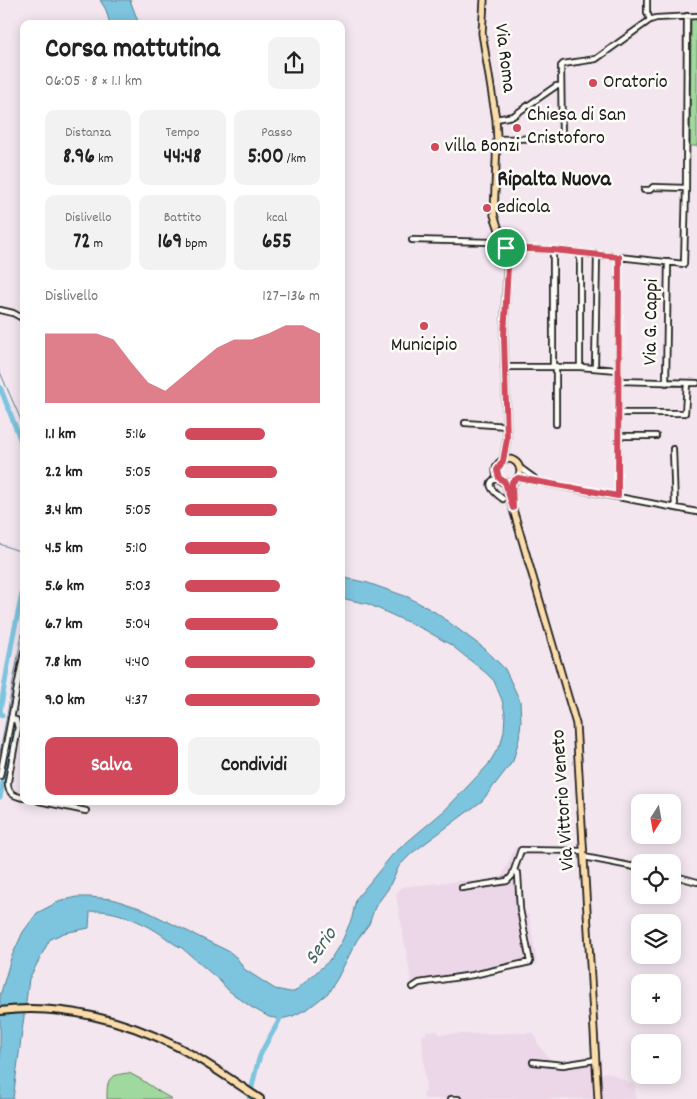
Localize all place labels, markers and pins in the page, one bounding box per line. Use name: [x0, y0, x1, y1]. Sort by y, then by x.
place label: Oratorio: [603, 69, 668, 97]
marker: Oratorio: [587, 77, 599, 89]
place label: Chiesa di San Cristoforo: [527, 102, 626, 153]
marker: Chiesa di San Cristoforo: [511, 122, 523, 134]
place label: villa Bonzi: [445, 133, 520, 161]
marker: villa Bonzi: [429, 141, 441, 153]
place label: edicola: [497, 194, 551, 222]
marker: edicola: [481, 202, 493, 214]
pin: [485, 227, 527, 269]
marker: Municipio: [418, 320, 430, 332]
place label: Municipio: [391, 332, 457, 360]

